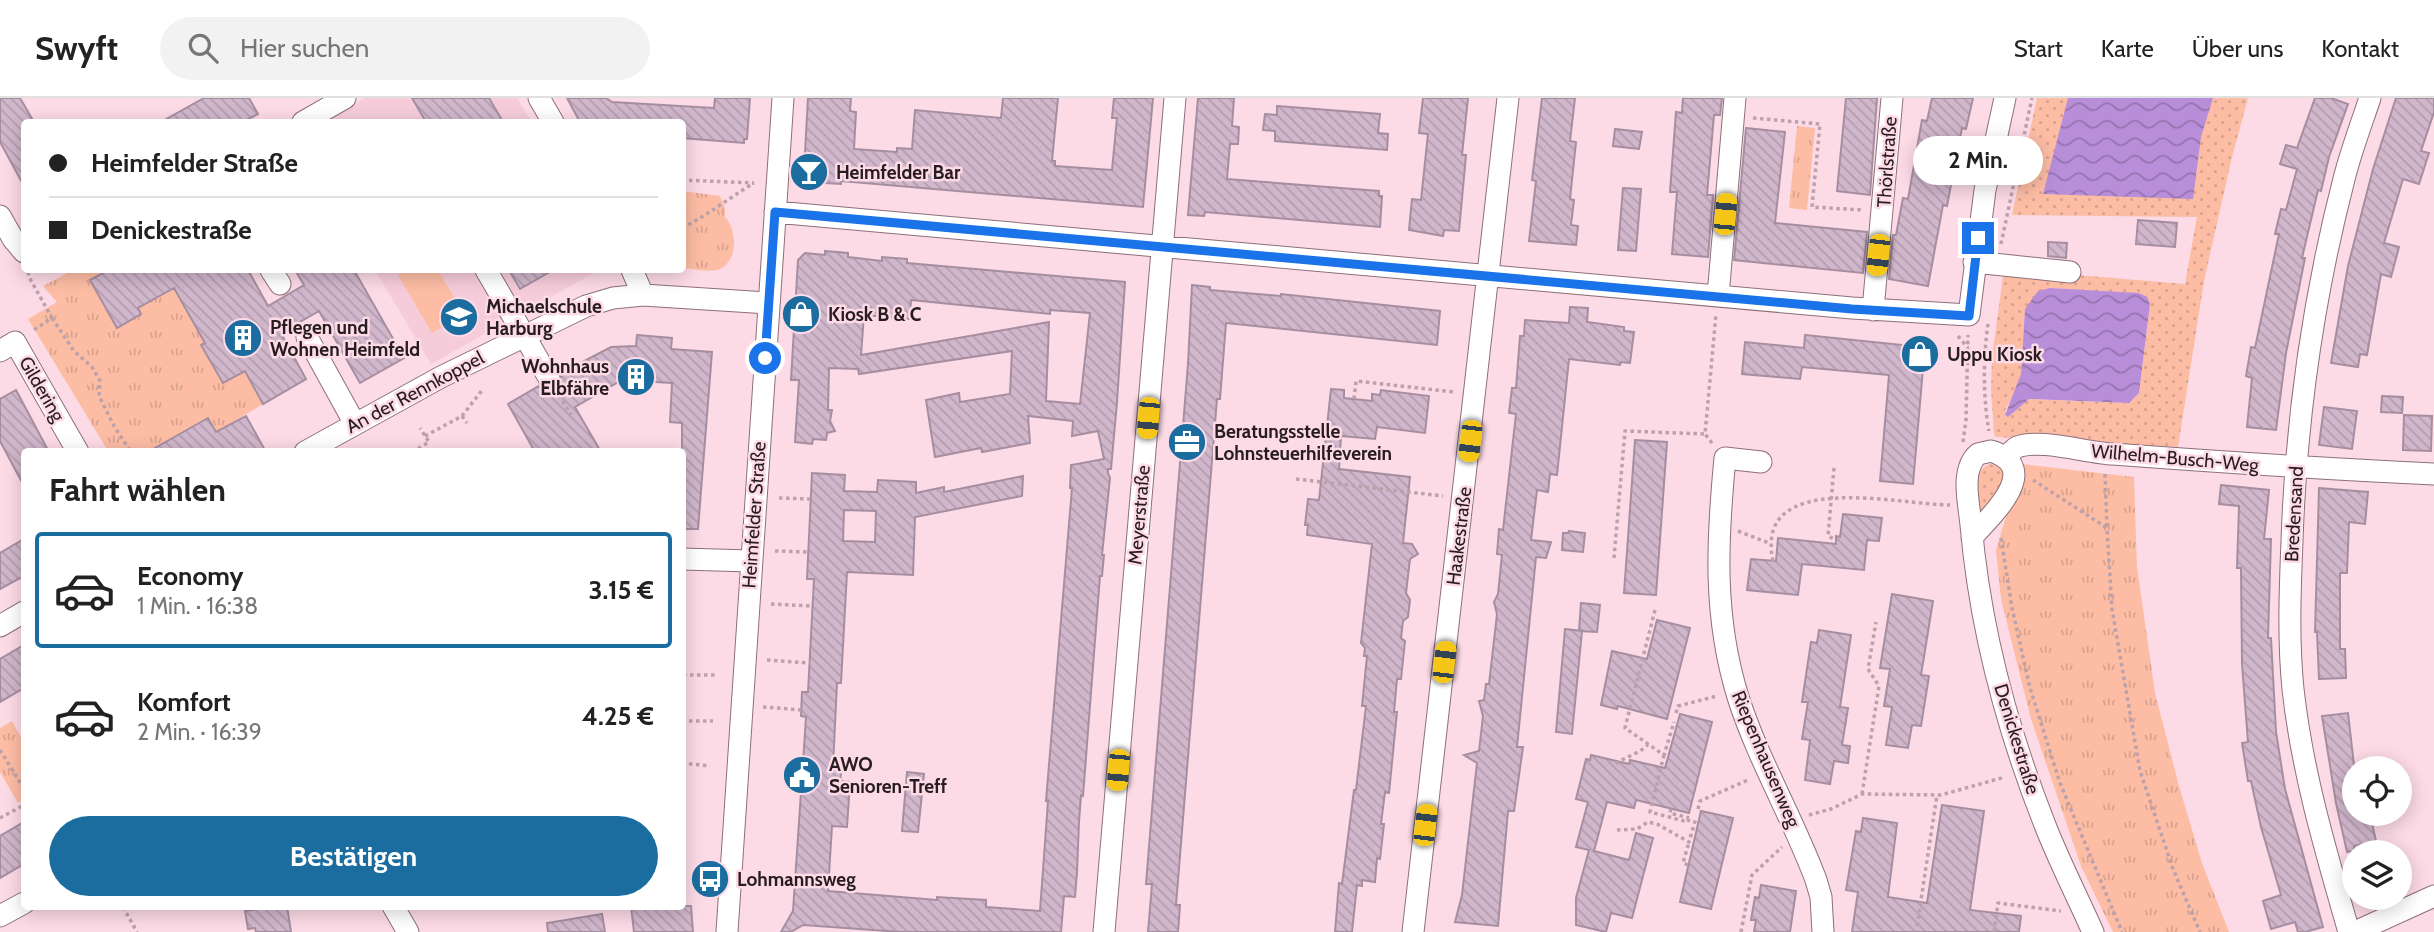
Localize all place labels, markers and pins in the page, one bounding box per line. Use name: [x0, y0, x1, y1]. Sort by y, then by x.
bar icon: Heimfelder Bar: [788, 151, 830, 193]
place label: Heimfelder Bar: [836, 161, 961, 184]
shop icon: Kiosk B & C: [780, 293, 822, 335]
place label: Michaelschule Harburg: [486, 295, 602, 340]
school or university icon: Michaelschule Harburg: [438, 296, 480, 338]
place label: Kiosk B & C: [828, 303, 921, 326]
place label: Pflegen und Wohnen Heimfeld: [270, 316, 420, 361]
building icon: Pflegen und Wohnen Heimfeld: [222, 317, 264, 359]
shop icon: Uppu Kiosk: [1899, 333, 1941, 375]
place label: Uppu Kiosk: [1947, 343, 2043, 366]
place label: Wohnhaus Elbfähre: [521, 355, 609, 400]
building icon: Wohnhaus Elbfähre: [615, 356, 657, 398]
place label: Beratungsstelle Lohnsteuerhilfeverein: [1214, 420, 1392, 465]
office icon: Beratungsstelle Lohnsteuerhilfeverein: [1166, 421, 1208, 463]
place label: AWO Senioren-Treff: [829, 753, 948, 798]
public building icon: AWO Senioren-Treff: [781, 754, 823, 796]
bus stop icon: Lohmannsweg: [689, 858, 731, 900]
place label: Lohmannsweg: [737, 868, 856, 891]

